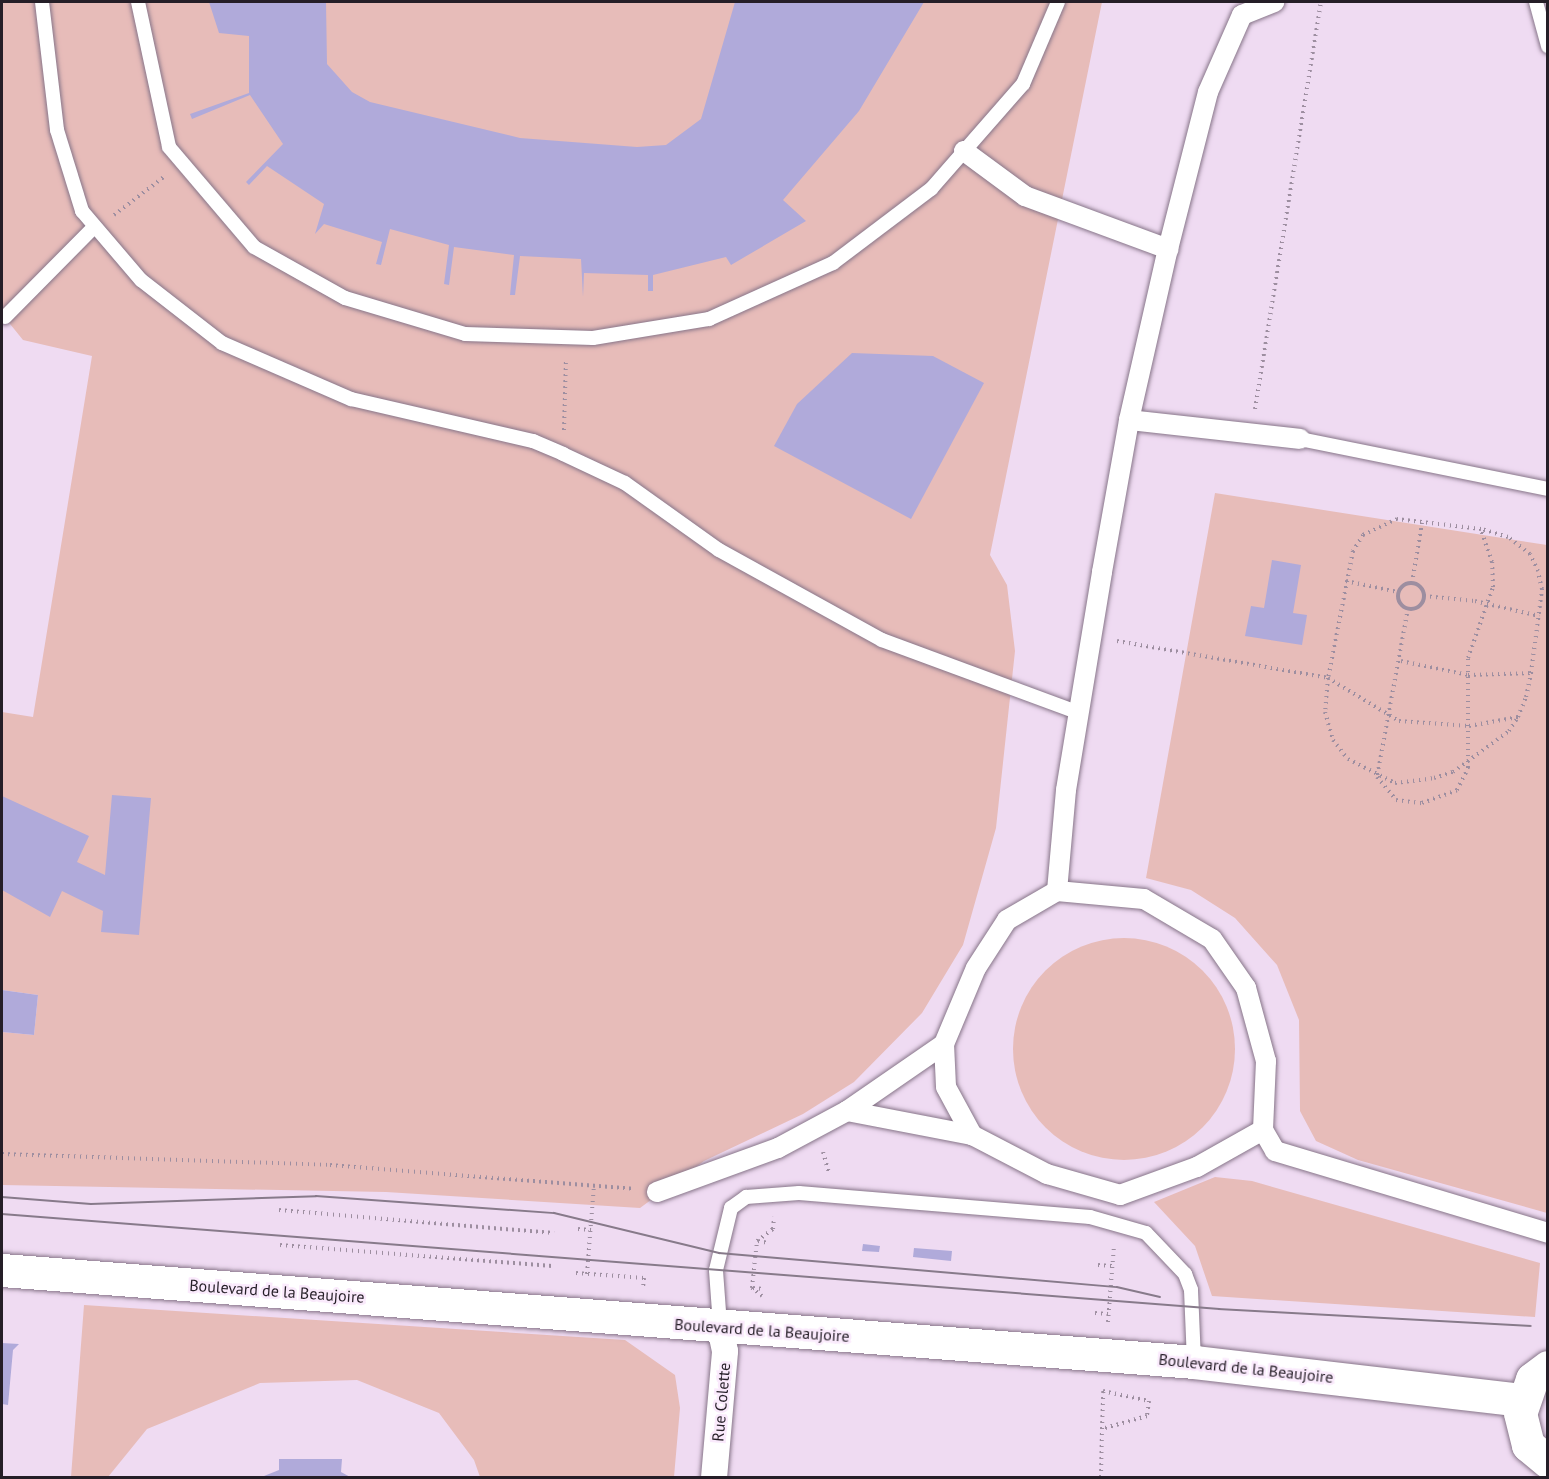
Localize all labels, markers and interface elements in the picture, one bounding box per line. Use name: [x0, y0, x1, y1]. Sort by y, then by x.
street label: Boulevard de la Beaujoire: [189, 1275, 365, 1307]
street label: Boulevard de la Beaujoire: [674, 1314, 850, 1346]
street label: Boulevard de la Beaujoire: [1158, 1349, 1334, 1387]
street label: Rue Colette: [708, 1362, 734, 1442]

